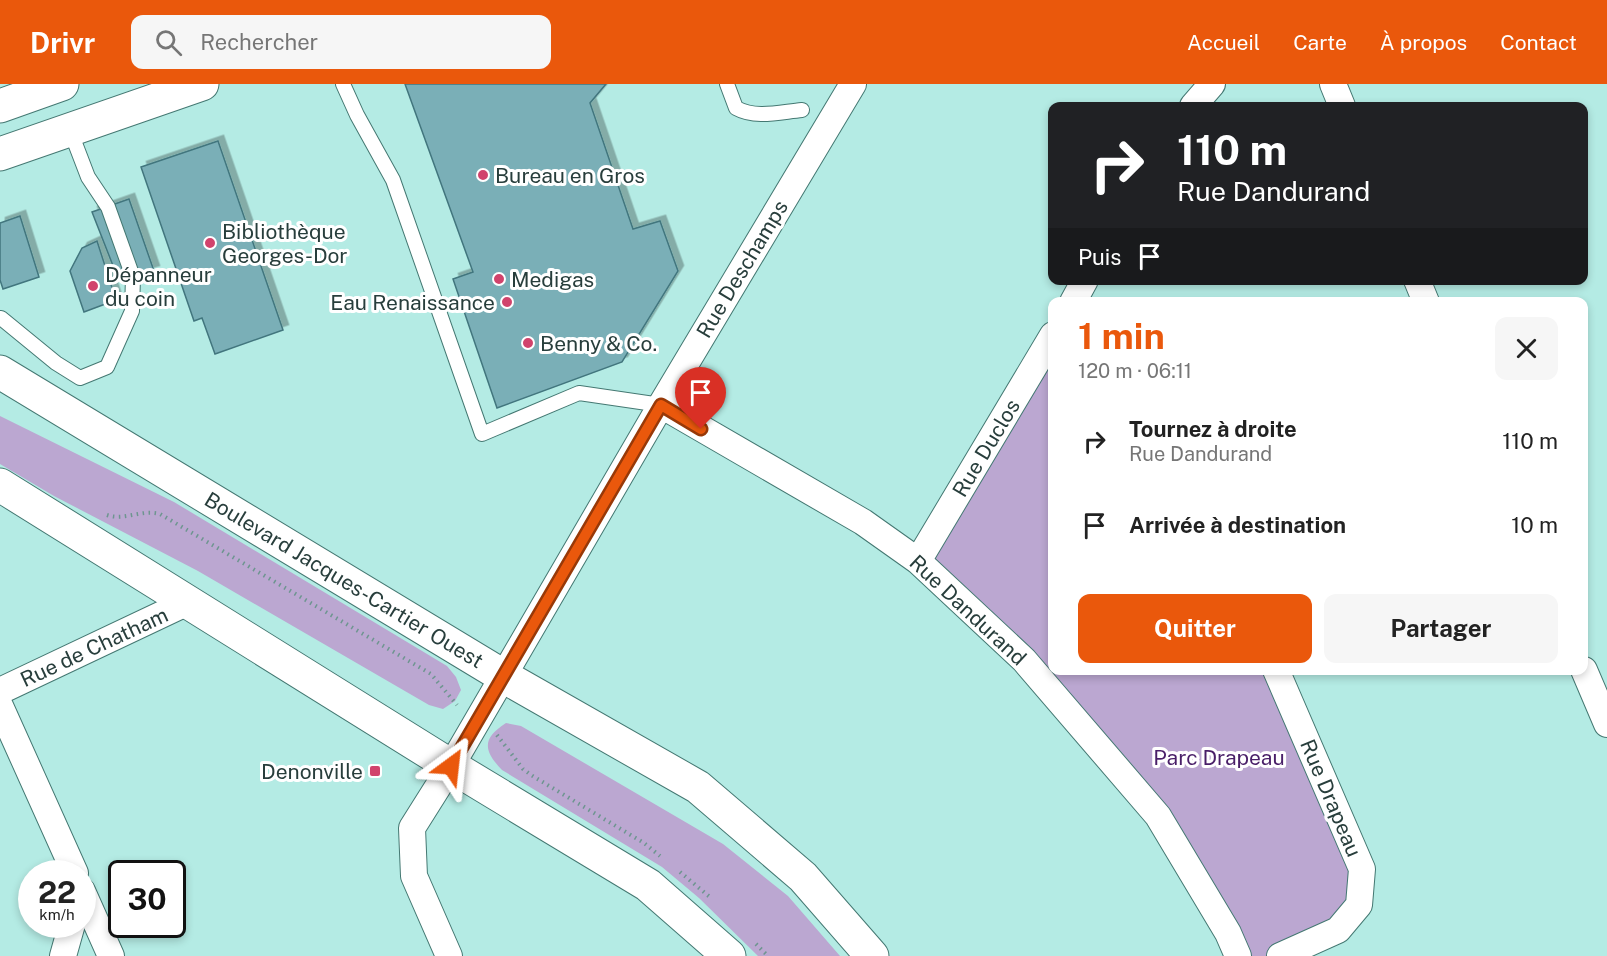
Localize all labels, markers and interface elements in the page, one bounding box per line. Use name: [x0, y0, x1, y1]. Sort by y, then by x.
search box: [131, 15, 551, 69]
text: Drivr: [30, 26, 95, 59]
icon: search: [152, 26, 185, 59]
text: Rechercher: [200, 29, 318, 55]
text: Accueil: [1187, 30, 1260, 55]
text: Carte: [1293, 30, 1347, 55]
text: À propos: [1380, 30, 1467, 55]
text: Contact: [1500, 30, 1577, 55]
text: 110 m: [1177, 125, 1287, 174]
icon: right: [1078, 126, 1156, 204]
place label: Bureau en Gros: [495, 163, 645, 188]
marker: Bureau en Gros: [476, 168, 490, 182]
text: Rue Dandurand: [1177, 175, 1370, 207]
street label: Rue Deschamps: [691, 196, 793, 342]
place label: Bibliothèque Georges-Dor: [222, 219, 348, 268]
marker: Bibliothèque Georges-Dor: [203, 236, 217, 250]
icon: arrive: [1133, 240, 1166, 273]
text: Puis: [1078, 244, 1121, 270]
place label: Dépanneur du coin: [105, 262, 212, 311]
place label: Medigas: [511, 267, 594, 292]
marker: Medigas: [492, 272, 506, 286]
marker: Dépanneur du coin: [86, 279, 100, 293]
place label: Eau Renaissance: [330, 290, 495, 315]
marker: Eau Renaissance: [500, 295, 514, 309]
text: 1 min: [1078, 315, 1165, 357]
button: close: [1495, 317, 1558, 380]
place label: Benny & Co.: [540, 331, 657, 356]
marker: Benny & Co.: [521, 336, 535, 350]
text: 120 m · 06:11: [1078, 359, 1192, 383]
pin: [675, 367, 726, 429]
icon: arrive: [684, 376, 717, 409]
street label: Rue Duclos: [947, 395, 1025, 501]
text: Tournez à droite: [1129, 416, 1297, 442]
icon: right: [1078, 425, 1111, 458]
text: 110 m: [1502, 428, 1558, 454]
text: Rue Dandurand: [1129, 442, 1272, 466]
street label: Boulevard Jacques-Cartier Ouest: [200, 487, 488, 673]
icon: arrive: [1078, 509, 1111, 542]
text: Arrivée à destination: [1129, 512, 1346, 538]
text: 10 m: [1511, 512, 1558, 538]
street label: Rue Dandurand: [905, 550, 1031, 670]
button: Quitter: [1078, 594, 1312, 663]
button: Partager: [1324, 594, 1558, 663]
street label: Rue de Chatham: [16, 602, 172, 692]
position arrow: [419, 734, 483, 798]
street label: Rue Drapeau: [1295, 736, 1367, 860]
park label: Parc Drapeau: [1153, 745, 1285, 770]
place label: Denonville: [261, 759, 363, 784]
marker: Denonville: [368, 764, 382, 778]
speed limit sign: 30: [108, 860, 186, 938]
text: 22: [38, 874, 76, 910]
text: km/h: [39, 906, 75, 923]

